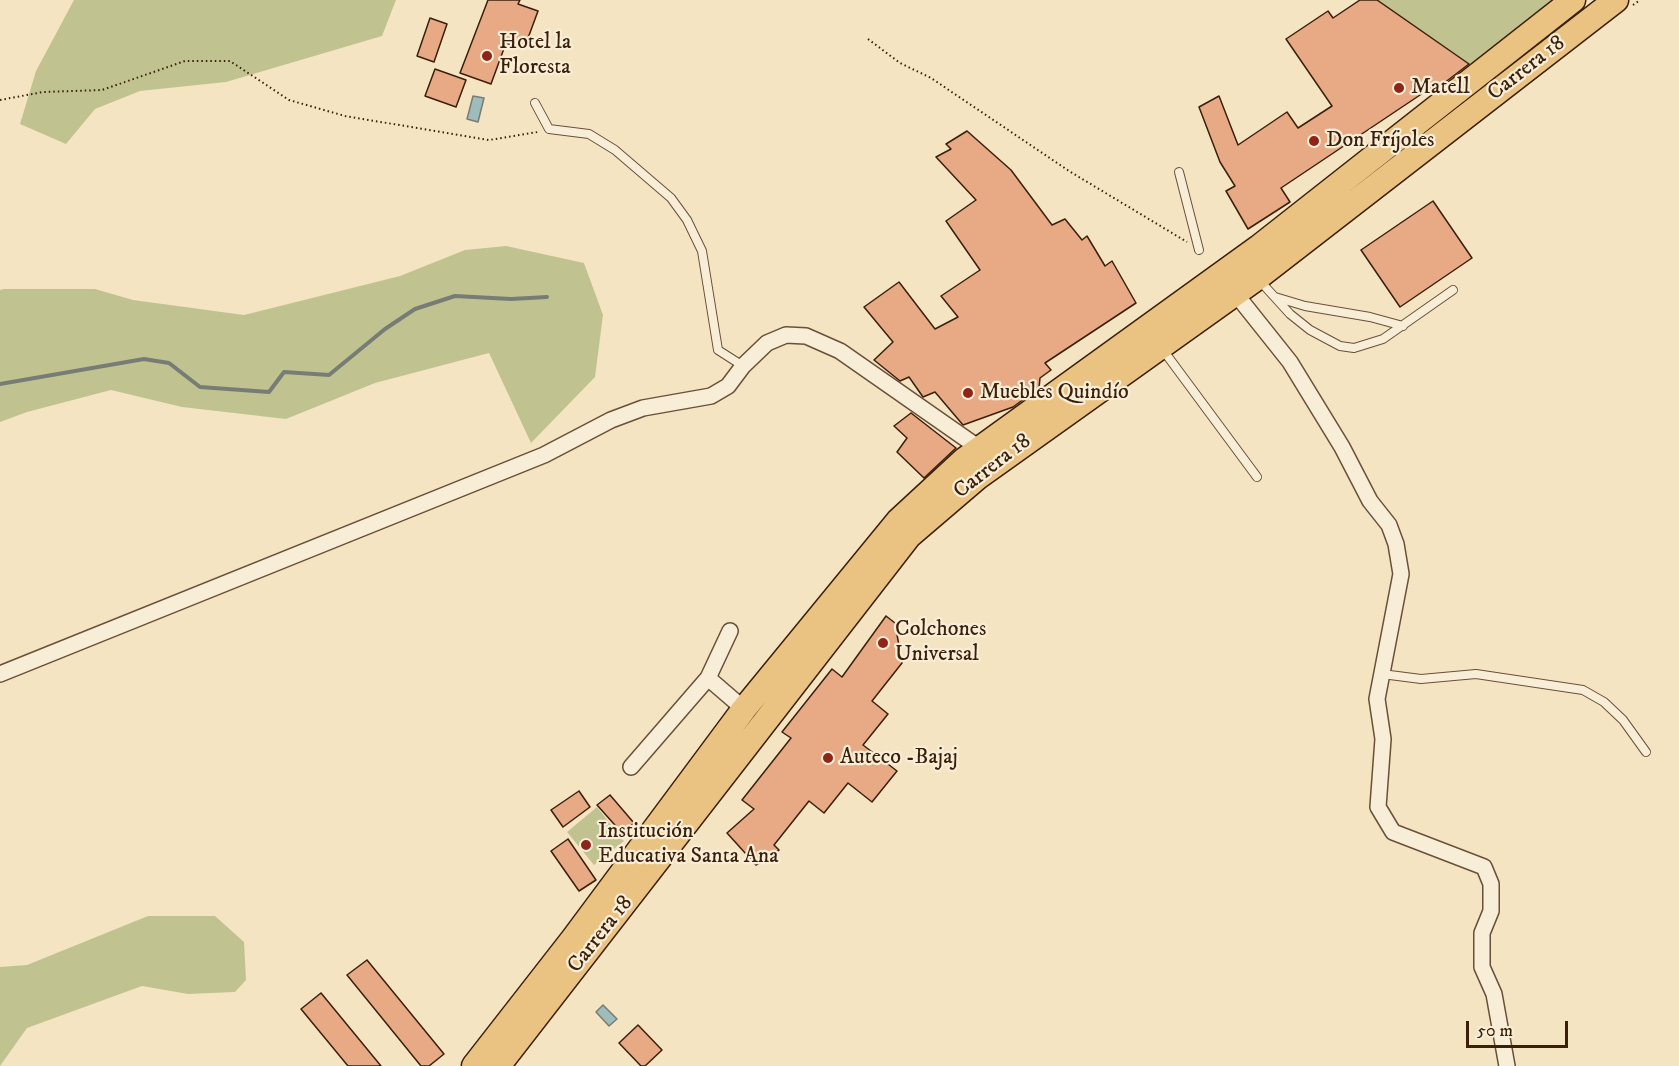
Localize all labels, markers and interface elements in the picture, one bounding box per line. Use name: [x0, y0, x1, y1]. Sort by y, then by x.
place label: Hotel la Floresta: [499, 30, 571, 82]
street label: Carrera 18: [1483, 31, 1571, 107]
marker: Hotel la Floresta: [480, 49, 494, 63]
place label: Matell: [1411, 75, 1470, 101]
marker: Matell: [1392, 81, 1406, 95]
place label: Don Fríjoles: [1326, 128, 1434, 154]
marker: Don Fríjoles: [1307, 134, 1321, 148]
place label: Muebles Quindío: [980, 380, 1129, 406]
marker: Muebles Quindío: [961, 386, 975, 400]
street label: Carrera 18: [949, 429, 1037, 505]
place label: Colchones Universal: [895, 617, 986, 668]
marker: Colchones Universal: [876, 636, 890, 650]
place label: Auteco -Bajaj: [840, 745, 958, 771]
marker: Auteco -Bajaj: [821, 751, 835, 765]
place label: Institución Educativa Santa Ana: [598, 819, 779, 870]
marker: Institución Educativa Santa Ana: [579, 838, 593, 852]
street label: Carrera 18: [563, 891, 639, 979]
scale bar: [1469, 1009, 1571, 1047]
text: 50 m: [1477, 1020, 1513, 1042]

